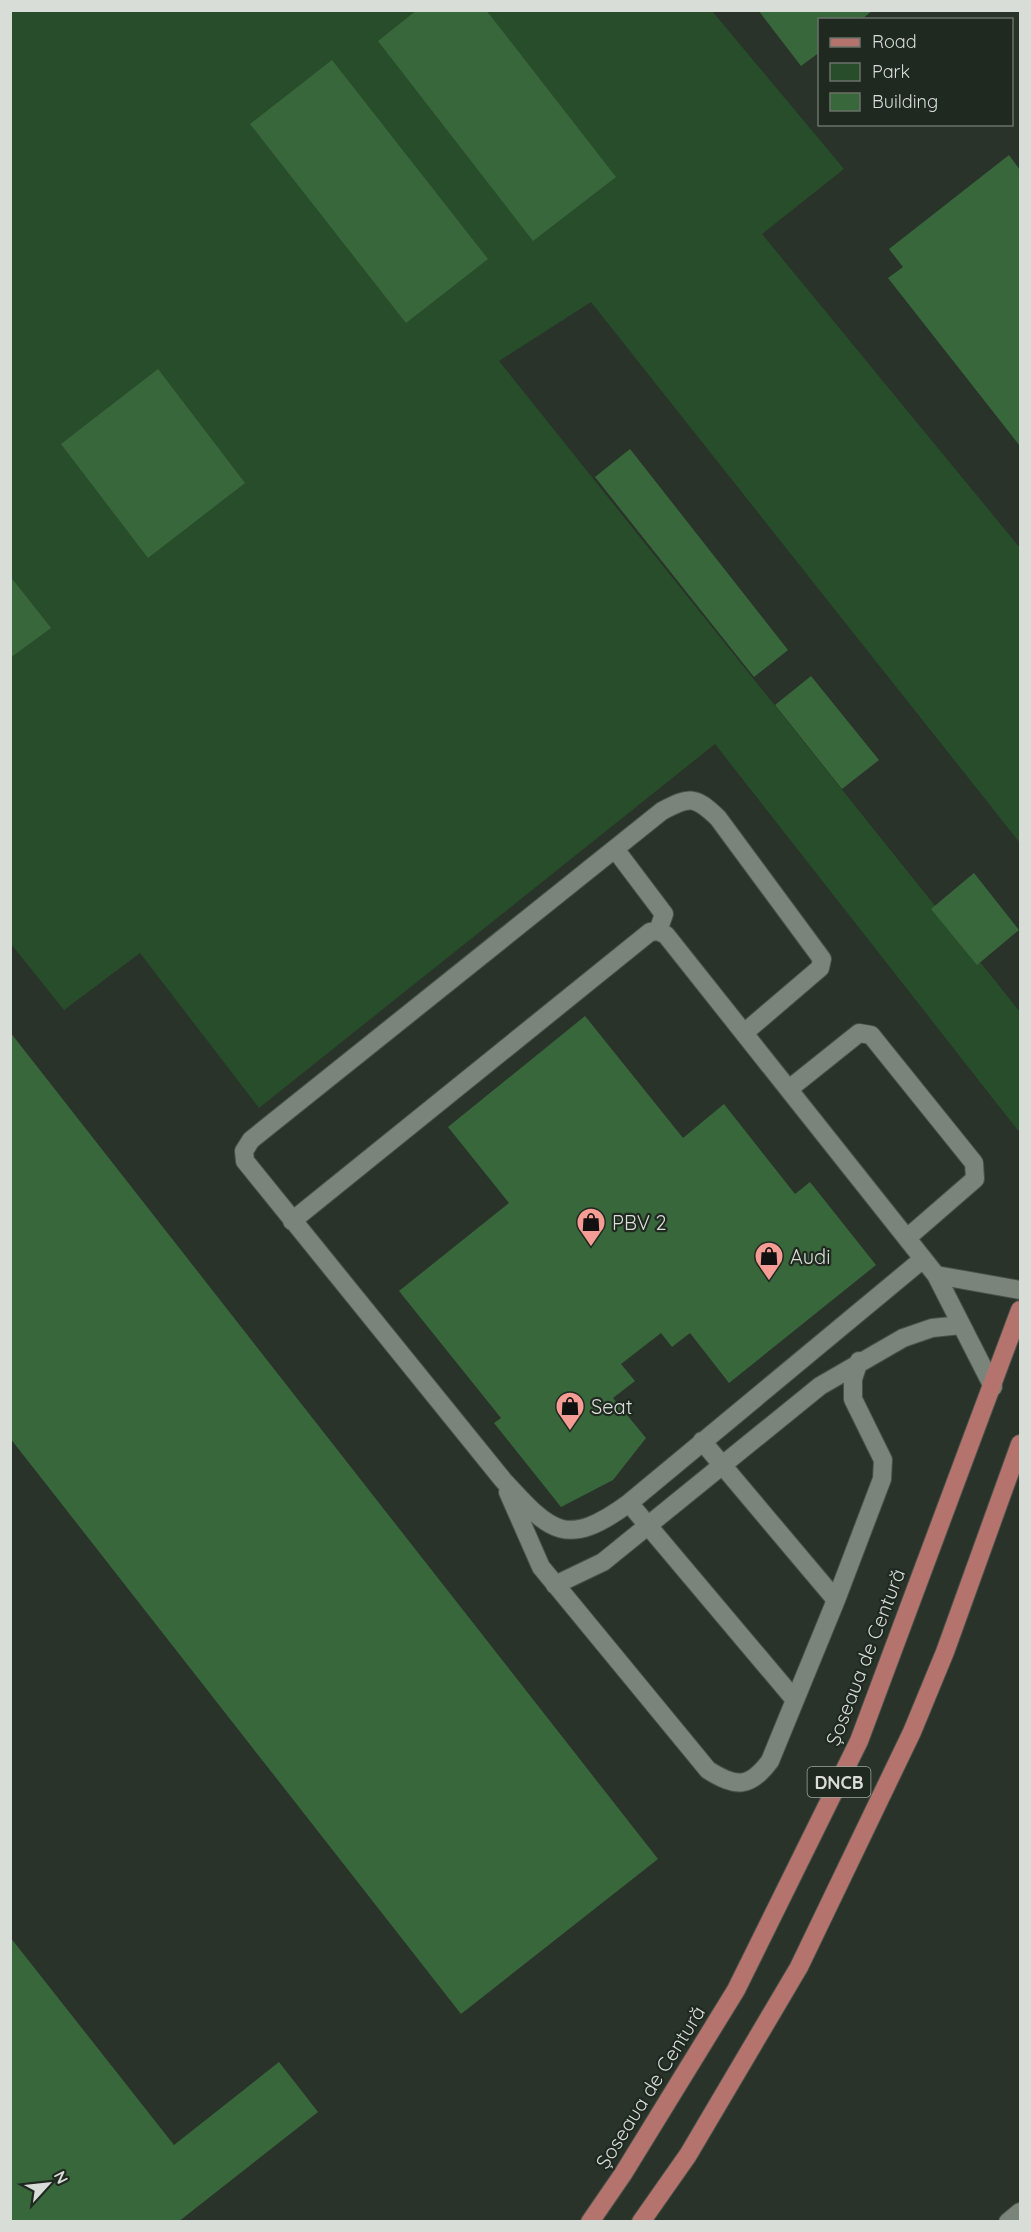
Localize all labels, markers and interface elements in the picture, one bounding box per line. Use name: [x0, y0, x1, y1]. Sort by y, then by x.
legend: [818, 18, 1013, 126]
text: Road: [872, 30, 917, 53]
text: Park: [872, 60, 910, 83]
text: Building: [872, 90, 938, 113]
shop icon: PBV 2: [575, 1206, 607, 1248]
place label: PBV 2: [612, 1210, 667, 1235]
shop icon: Audi: [753, 1240, 785, 1282]
place label: Audi: [790, 1244, 831, 1269]
shop icon: Seat: [554, 1390, 586, 1432]
place label: Seat: [591, 1394, 633, 1419]
street label: Șoseaua de Centură: [820, 1565, 910, 1749]
road number: DNCB: [808, 1767, 870, 1797]
street label: Șoseaua de Centură: [590, 2001, 710, 2173]
north arrow: [18, 2154, 78, 2214]
text: N: [50, 2167, 73, 2187]

